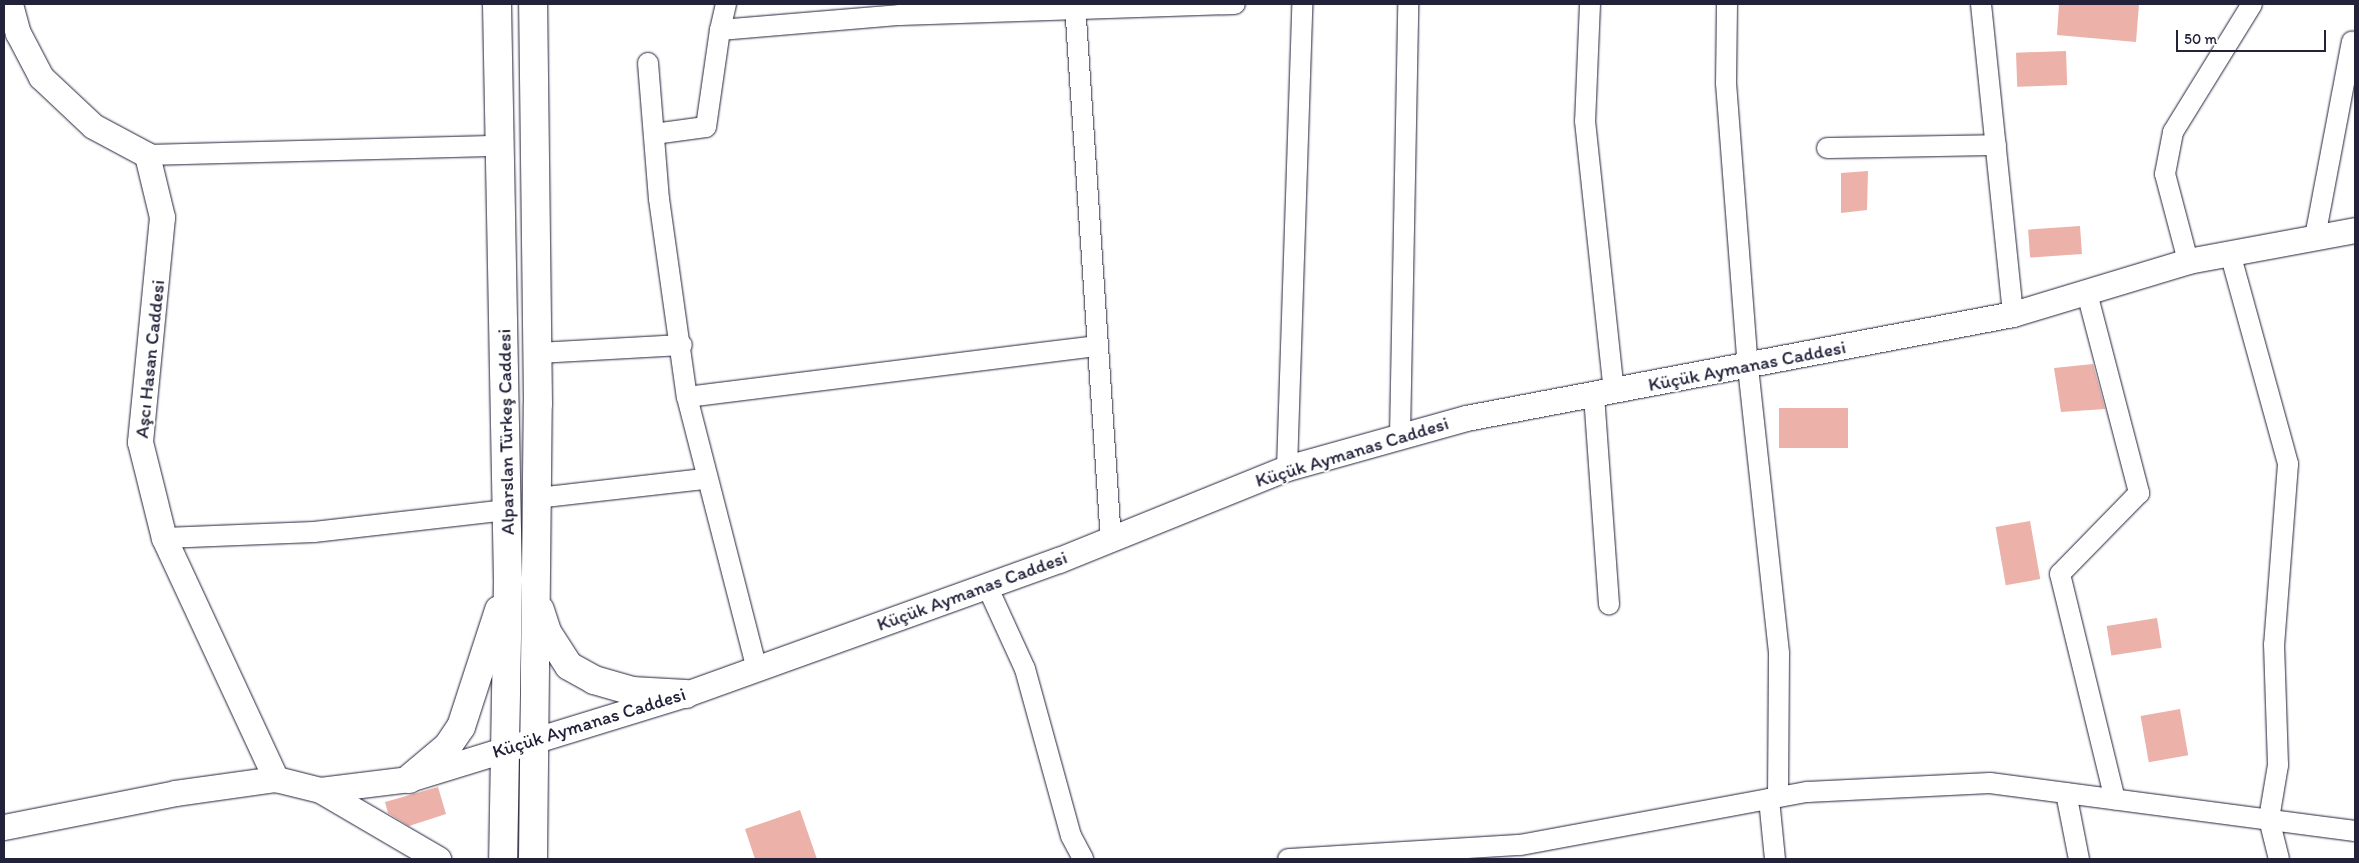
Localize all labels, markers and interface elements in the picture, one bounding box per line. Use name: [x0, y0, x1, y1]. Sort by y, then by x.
scale bar: [2179, 20, 2329, 52]
text: 50 m: [2184, 30, 2217, 48]
street label: Aşcı Hasan Caddesi: [130, 279, 170, 439]
street label: Alparslan Türkeş Caddesi: [493, 329, 519, 535]
street label: Küçük Aymanas Caddesi: [1647, 336, 1847, 396]
street label: Küçük Aymanas Caddesi: [1253, 412, 1451, 492]
street label: Küçük Aymanas Caddesi: [874, 546, 1070, 636]
street label: Küçük Aymanas Caddesi: [490, 683, 688, 763]

